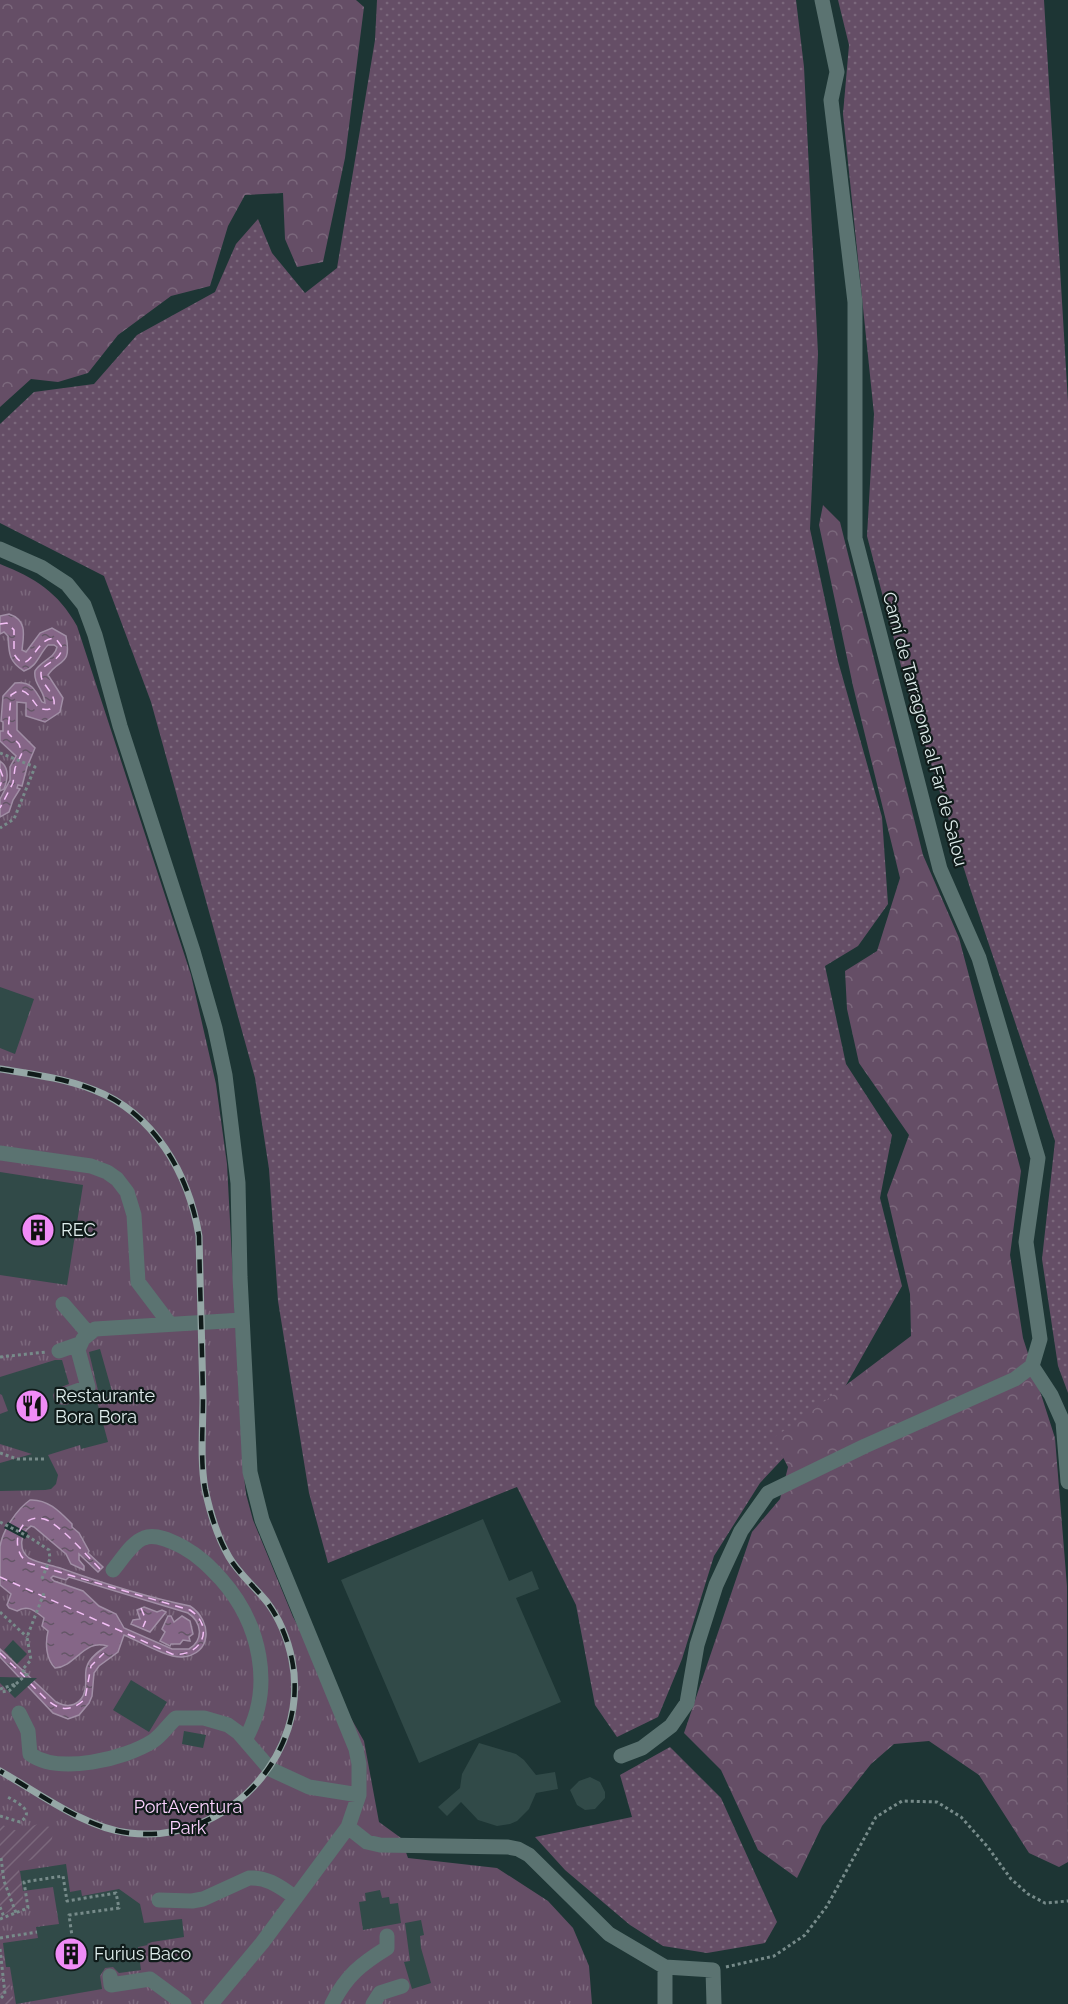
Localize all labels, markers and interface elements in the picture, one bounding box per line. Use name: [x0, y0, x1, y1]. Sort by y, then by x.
street label: Camí de Tarragona al Far de Salou: [879, 589, 972, 868]
building icon: REC: [20, 1212, 56, 1248]
place label: REC: [61, 1219, 96, 1240]
place label: Restaurante Bora Bora: [55, 1385, 156, 1427]
restaurant icon: Restaurante Bora Bora: [14, 1388, 50, 1424]
park label: PortAventura Park: [134, 1796, 242, 1838]
building icon: Furius Baco: [53, 1936, 89, 1972]
place label: Furius Baco: [94, 1943, 192, 1964]

